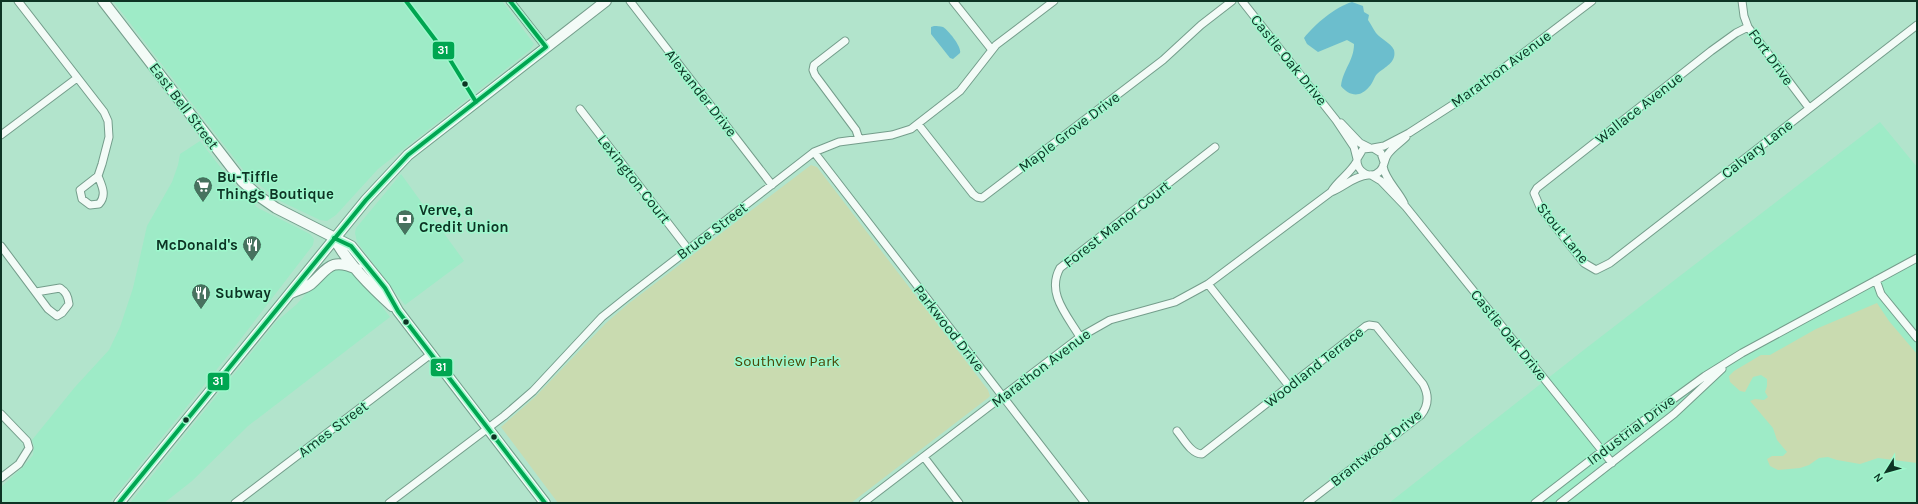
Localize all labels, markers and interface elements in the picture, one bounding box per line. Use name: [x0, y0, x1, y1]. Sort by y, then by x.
street label: Castle Oak Drive: [1247, 11, 1331, 109]
street label: Fort Drive: [1745, 25, 1797, 89]
street label: Marathon Avenue: [1447, 27, 1555, 111]
line badge: 31: [432, 41, 455, 60]
text: 31: [438, 44, 448, 57]
street label: Alexander Drive: [661, 46, 741, 140]
street label: East Bell Street: [146, 59, 223, 153]
street label: Wallace Avenue: [1592, 68, 1686, 148]
unlabelled marker: [460, 79, 470, 89]
street label: Maple Grove Drive: [1015, 88, 1123, 176]
street label: Calvary Lane: [1718, 116, 1796, 182]
street label: Lexington Court: [594, 131, 675, 228]
place label: Bu-Tiffle Things Boutique: [217, 168, 334, 203]
supermarket icon: Bu-Tiffle Things Boutique: [192, 175, 214, 203]
street label: Forest Manor Court: [1060, 176, 1174, 271]
street label: Bruce Street: [673, 198, 751, 263]
street label: Stout Lane: [1533, 199, 1593, 267]
place label: Verve, a Credit Union: [419, 201, 509, 236]
bank icon: Verve, a Credit Union: [394, 208, 416, 236]
restaurant icon: McDonald's: [241, 234, 263, 262]
place label: McDonald's: [156, 236, 238, 254]
street label: Parkwood Drive: [910, 281, 988, 375]
restaurant icon: Subway: [190, 282, 212, 310]
place label: Subway: [215, 284, 271, 302]
street label: Castle Oak Drive: [1467, 286, 1551, 384]
unlabelled marker: [401, 317, 411, 327]
street label: Woodland Terrace: [1261, 323, 1367, 411]
street label: Marathon Avenue: [988, 325, 1094, 411]
park label: Southview Park: [734, 352, 840, 370]
line badge: 31: [430, 358, 453, 377]
text: 31: [436, 361, 446, 374]
line badge: 31: [207, 372, 230, 391]
text: 31: [213, 375, 223, 388]
street label: Industrial Drive: [1583, 391, 1679, 469]
street label: Ames Street: [294, 397, 372, 461]
street label: Brantwood Drive: [1327, 406, 1425, 490]
unlabelled marker: [181, 415, 191, 425]
unlabelled marker: [489, 432, 499, 442]
north arrow: [1866, 452, 1906, 492]
text: N: [1871, 471, 1886, 485]

